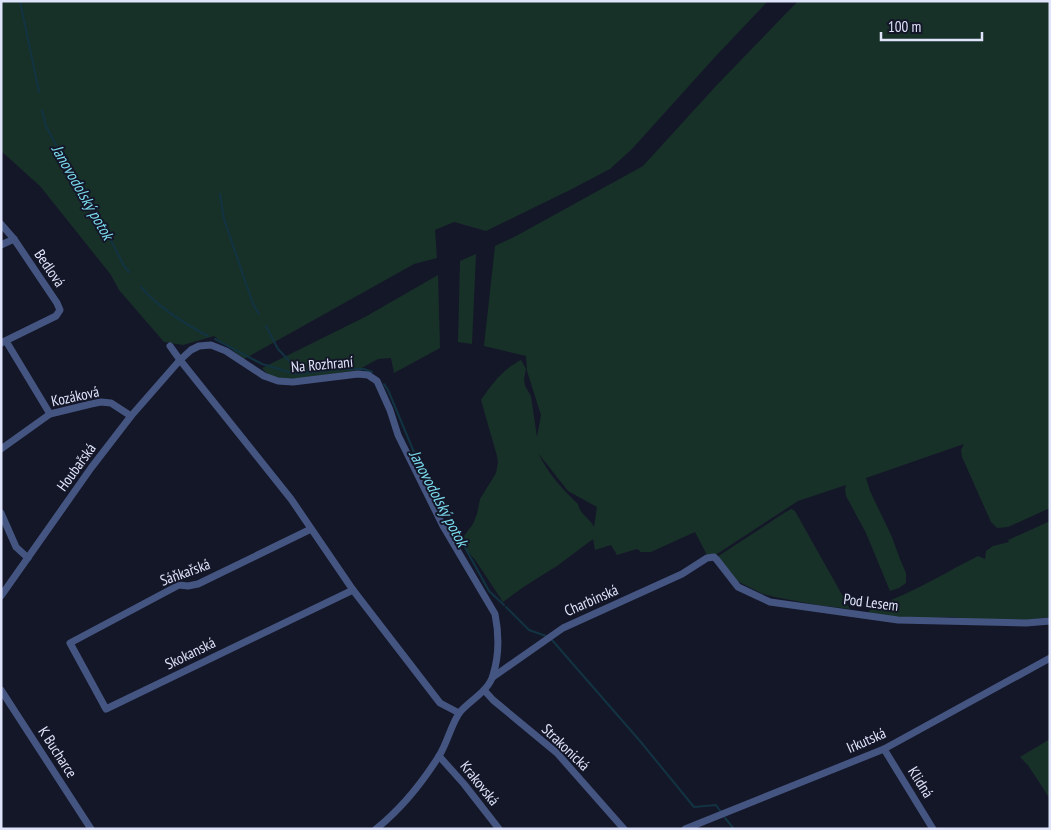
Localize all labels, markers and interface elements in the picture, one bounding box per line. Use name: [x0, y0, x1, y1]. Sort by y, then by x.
scale bar: [881, 10, 982, 42]
text: 100 m: [888, 17, 921, 36]
water label: Janovodolský potok: [47, 140, 119, 245]
street label: Bedlová: [31, 246, 69, 290]
street label: Na Rozhraní: [290, 352, 355, 376]
street label: Kozáková: [49, 382, 101, 410]
street label: Houbařská: [52, 439, 100, 495]
water label: Janovodolský potok: [405, 445, 474, 551]
street label: Sáňkařská: [157, 554, 213, 590]
street label: Charbinská: [561, 580, 621, 620]
street label: Pod Lesem: [842, 589, 900, 615]
street label: Skokanská: [162, 633, 218, 673]
street label: Strakonická: [538, 719, 594, 775]
street label: K Bucharce: [34, 723, 82, 781]
street label: Irkutská: [843, 723, 889, 757]
street label: Krakovská: [456, 757, 504, 809]
street label: Klidná: [904, 763, 938, 801]

